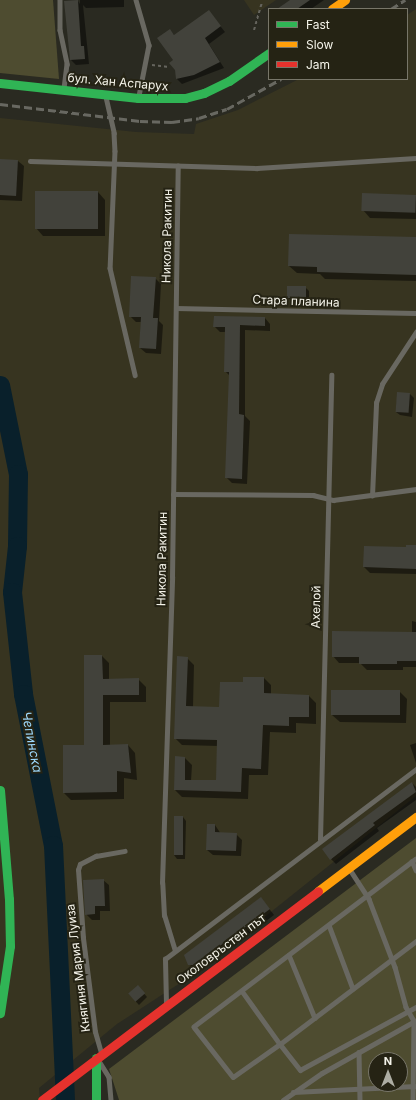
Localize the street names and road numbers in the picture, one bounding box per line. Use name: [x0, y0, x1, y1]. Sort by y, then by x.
street label: бул. Хан Аспарух: [67, 70, 169, 94]
street label: Никола Ракитин: [159, 189, 175, 283]
street label: Стара планина: [252, 292, 340, 310]
street label: Никола Ракитин: [154, 512, 170, 606]
street label: Ахелой: [308, 586, 324, 628]
street label: Княгиня Мария Луиза: [63, 903, 93, 1033]
street label: Околовръстен път: [173, 911, 269, 987]

